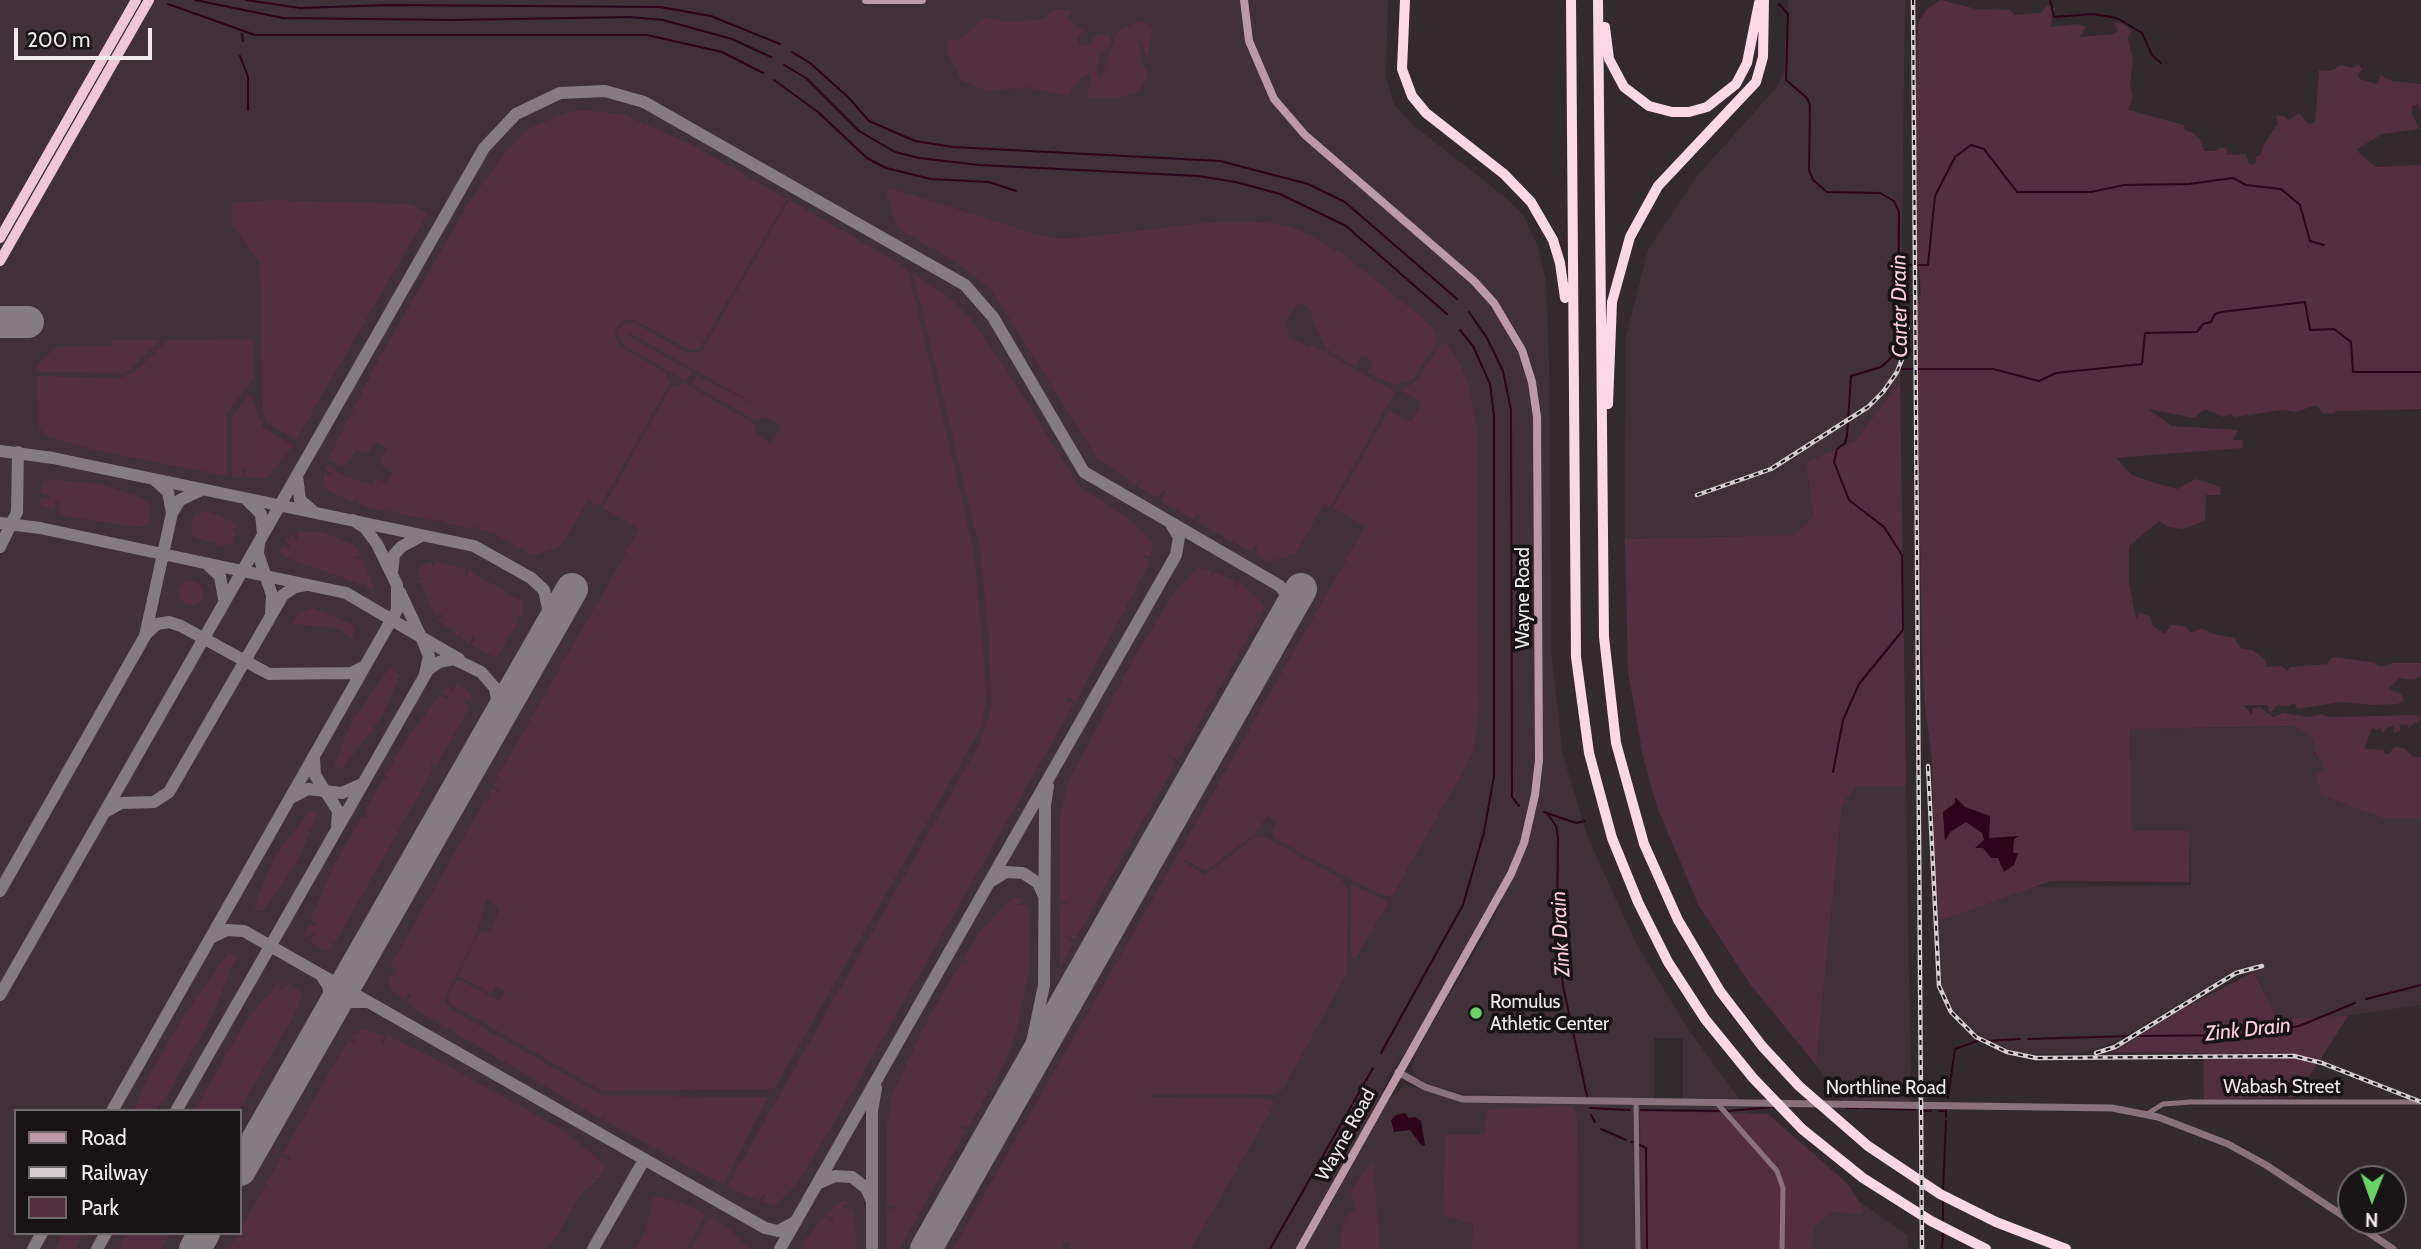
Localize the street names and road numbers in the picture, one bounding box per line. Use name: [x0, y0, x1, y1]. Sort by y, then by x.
street label: Wayne Road: [1512, 547, 1534, 649]
street label: Wabash Street: [2223, 1076, 2341, 1098]
street label: Northline Road: [1826, 1077, 1946, 1099]
street label: Wayne Road: [1311, 1085, 1381, 1185]

